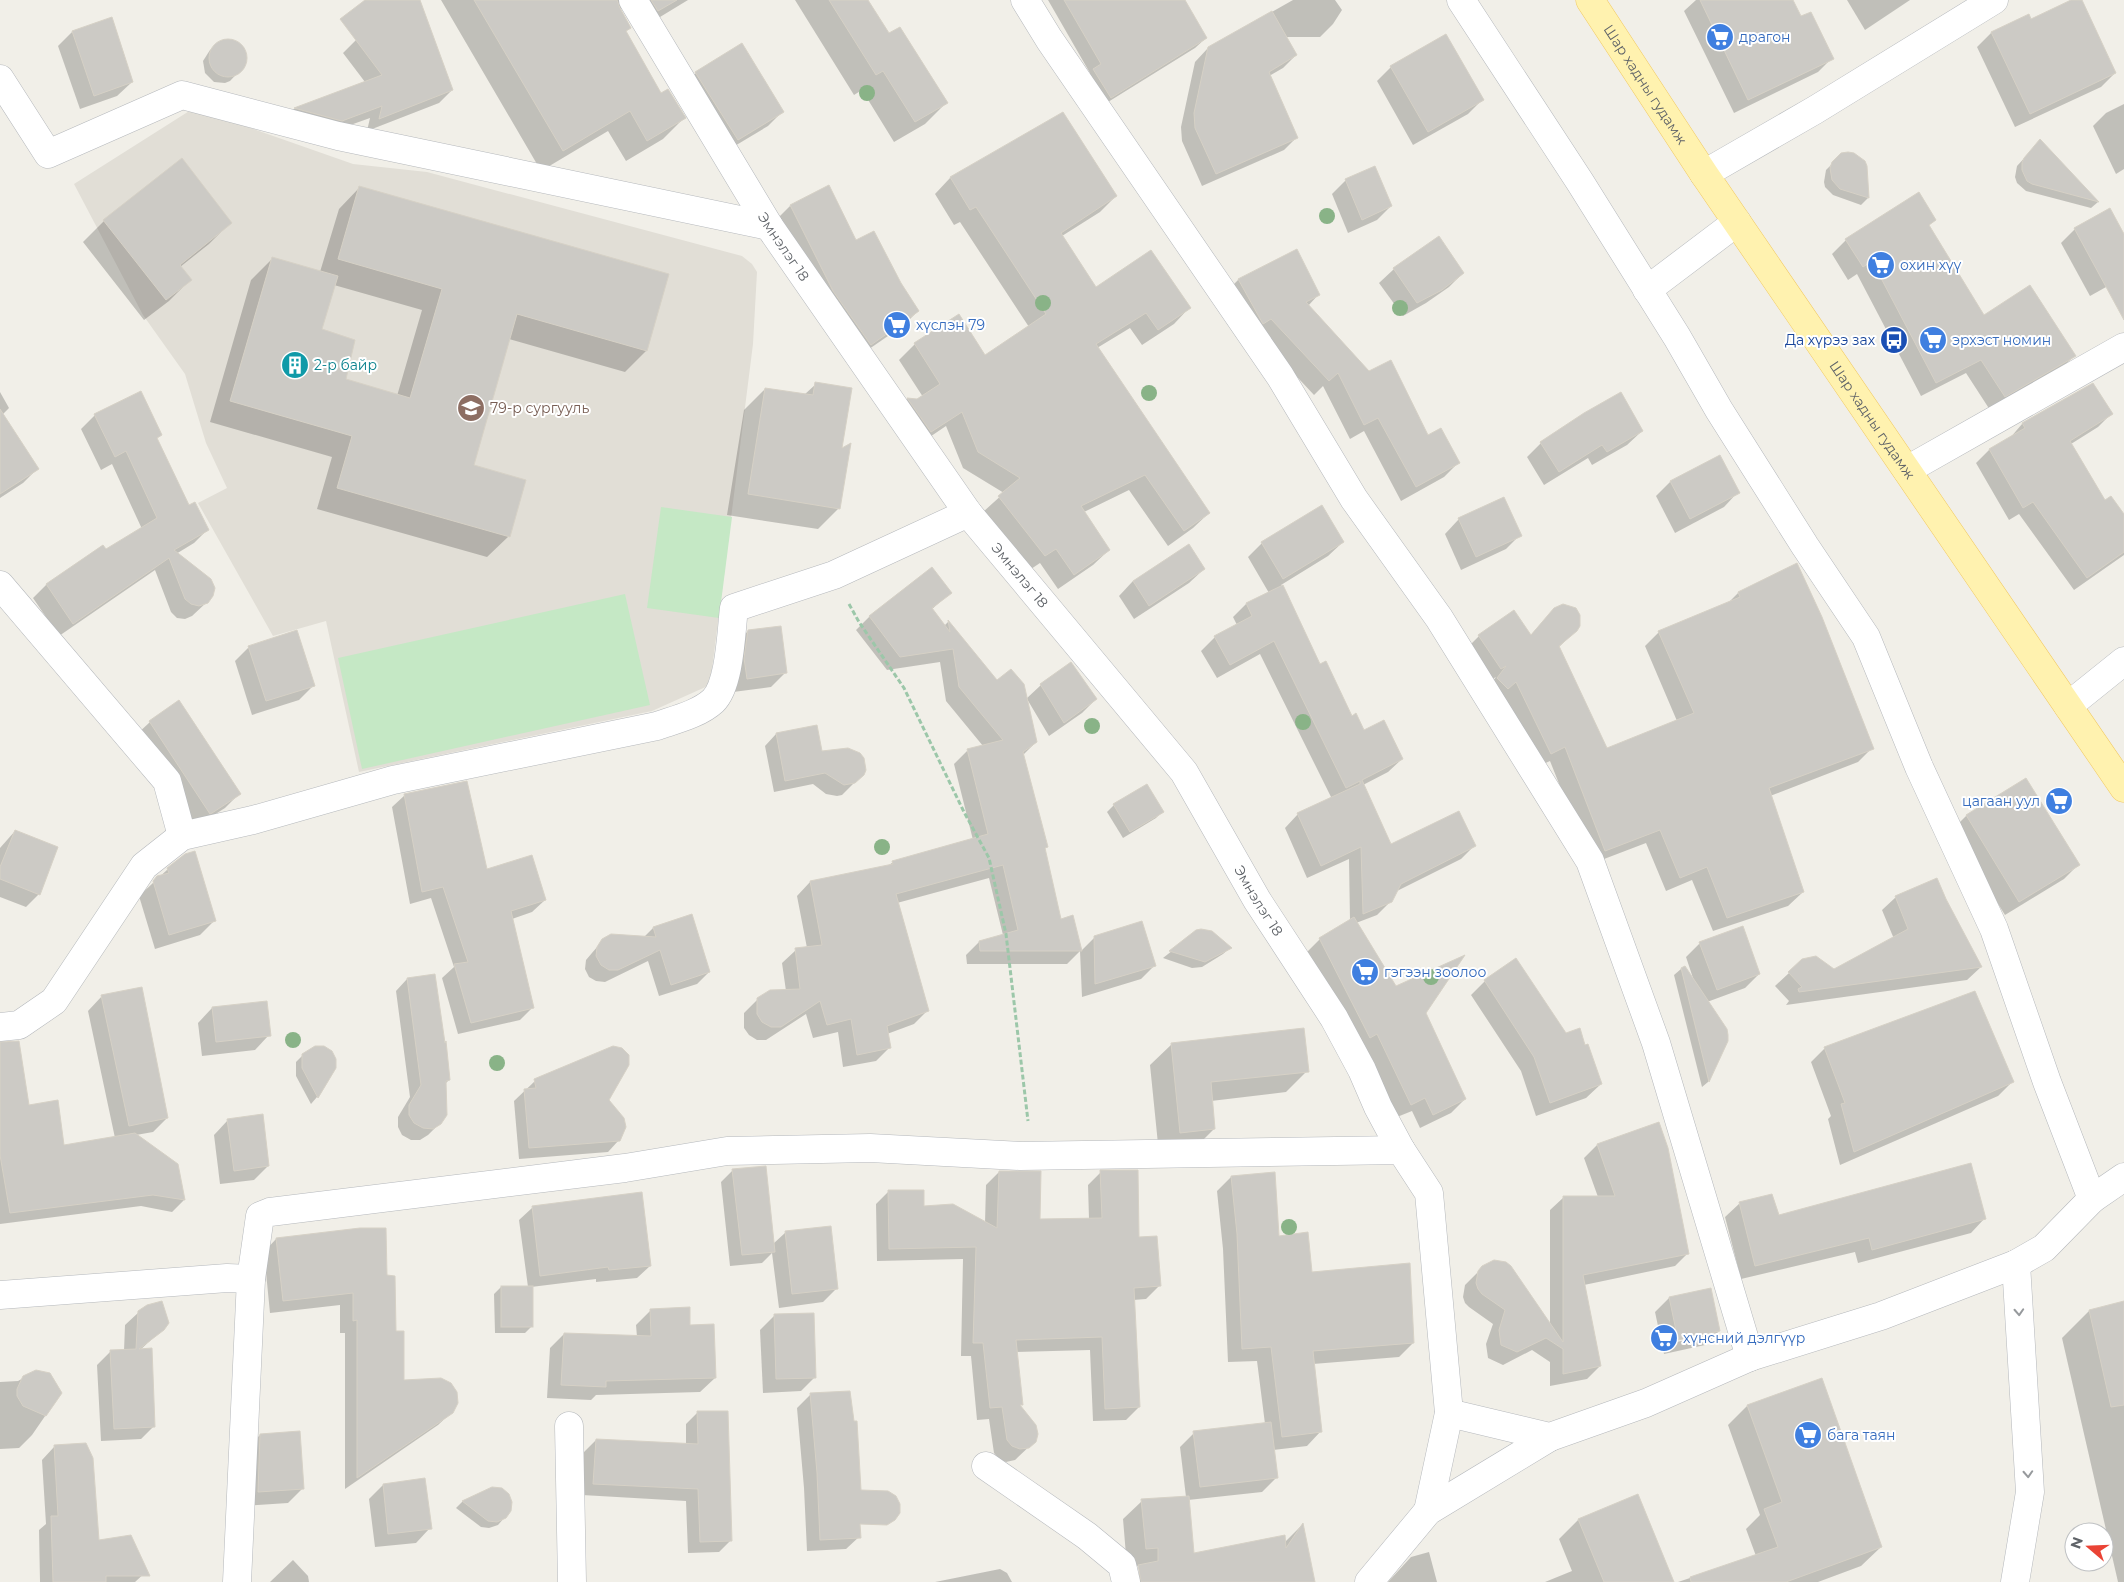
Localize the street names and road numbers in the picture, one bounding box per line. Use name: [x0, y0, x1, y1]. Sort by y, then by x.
street label: Шар хадны гудамж: [1600, 21, 1691, 148]
street label: Эмнэлэг 18: [754, 209, 813, 285]
street label: Шар хадны гудамж: [1825, 357, 1919, 483]
street label: Эмнэлэг 18: [987, 539, 1052, 612]
street label: Эмнэлэг 18: [1230, 862, 1287, 939]

